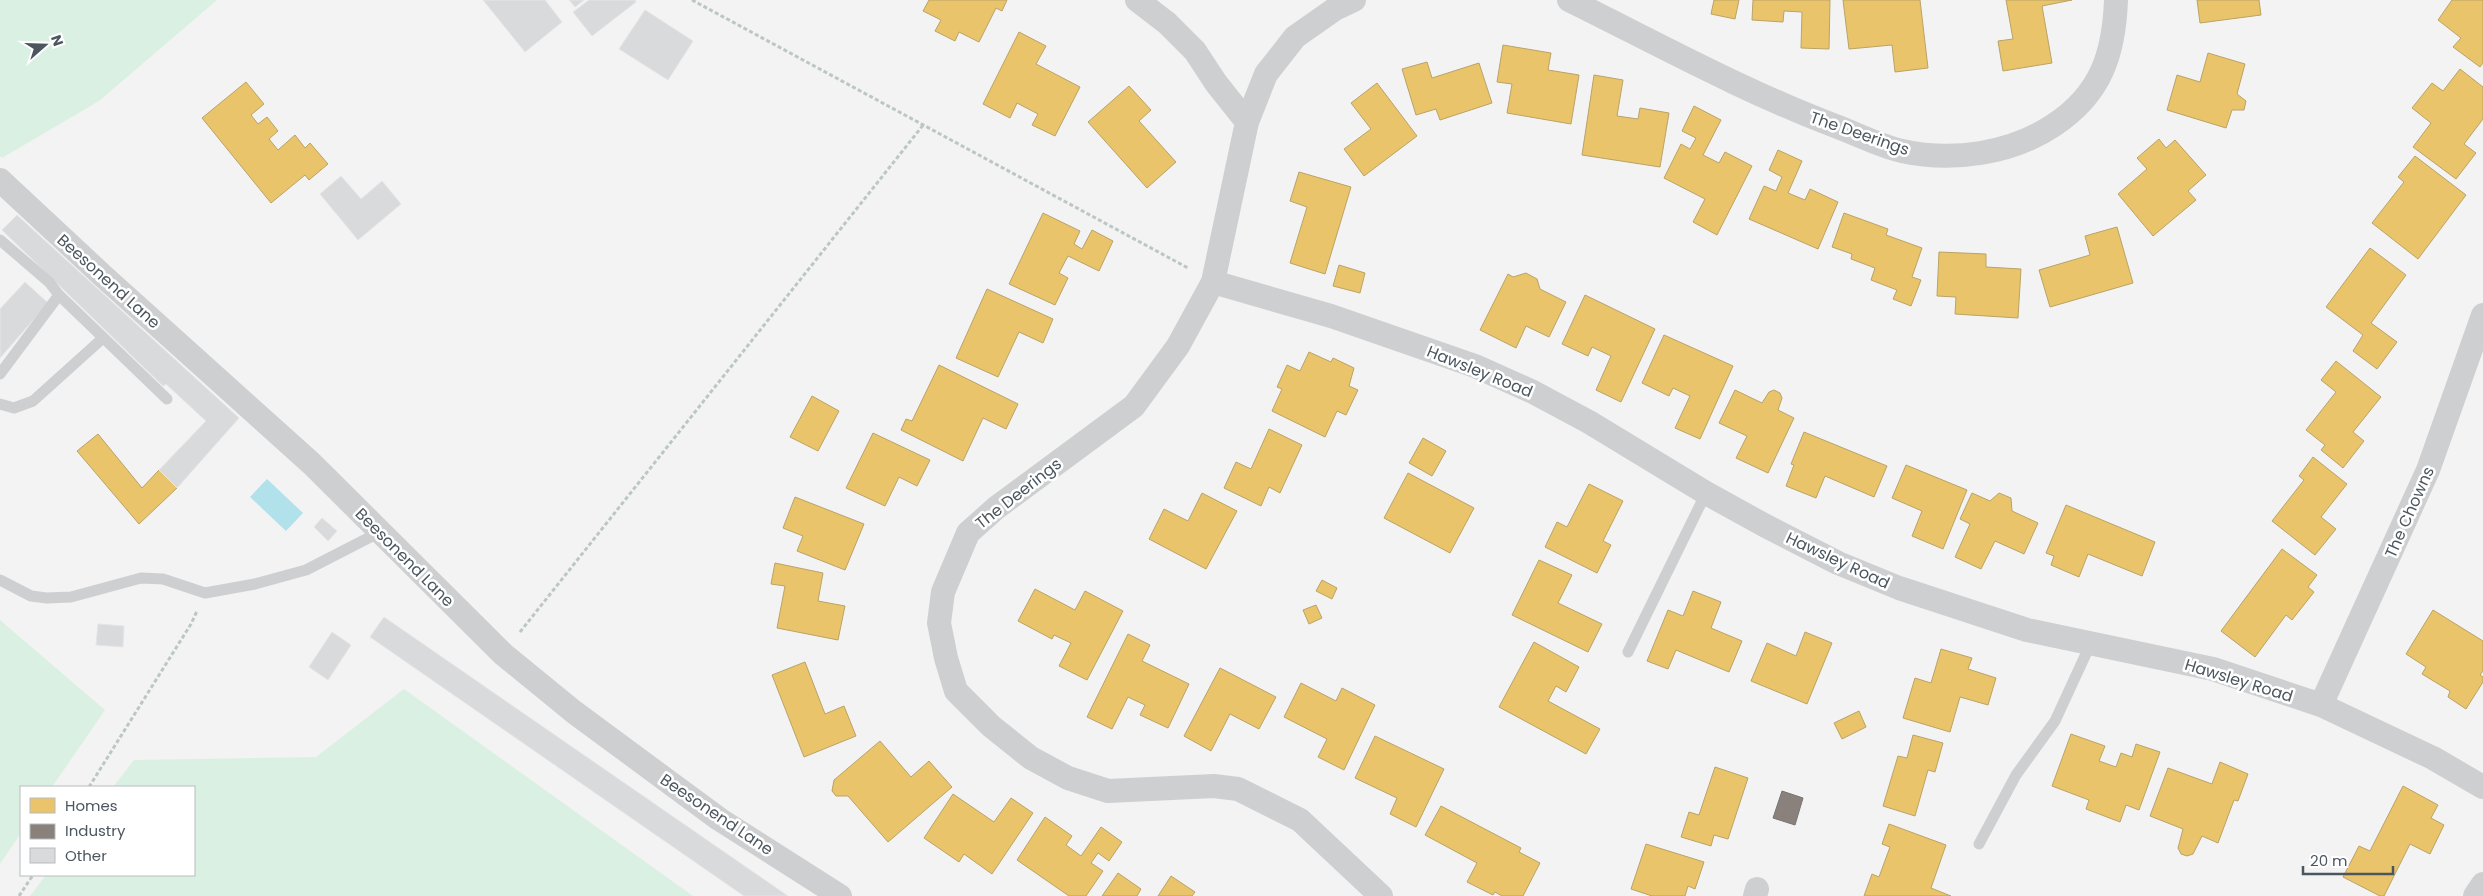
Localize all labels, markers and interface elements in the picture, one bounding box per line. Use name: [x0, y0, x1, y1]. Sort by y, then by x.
north arrow: [20, 20, 70, 70]
text: N: [46, 32, 68, 49]
street label: The Deerings: [1807, 106, 1913, 161]
street label: Beesonend Lane: [52, 229, 165, 334]
street label: Hawsley Road: [1424, 340, 1536, 403]
street label: The Deerings: [970, 452, 1066, 534]
street label: The Chowns: [2379, 463, 2440, 561]
street label: Beesonend Lane: [350, 503, 459, 612]
street label: Hawsley Road: [1782, 526, 1893, 595]
street label: Hawsley Road: [2182, 653, 2296, 708]
street label: Beesonend Lane: [656, 768, 778, 861]
legend: [20, 786, 195, 876]
text: Homes: [65, 795, 118, 816]
text: Industry: [65, 820, 126, 841]
scale bar: [2303, 844, 2393, 876]
text: Other: [65, 845, 107, 866]
text: 20 m: [2310, 850, 2348, 871]

